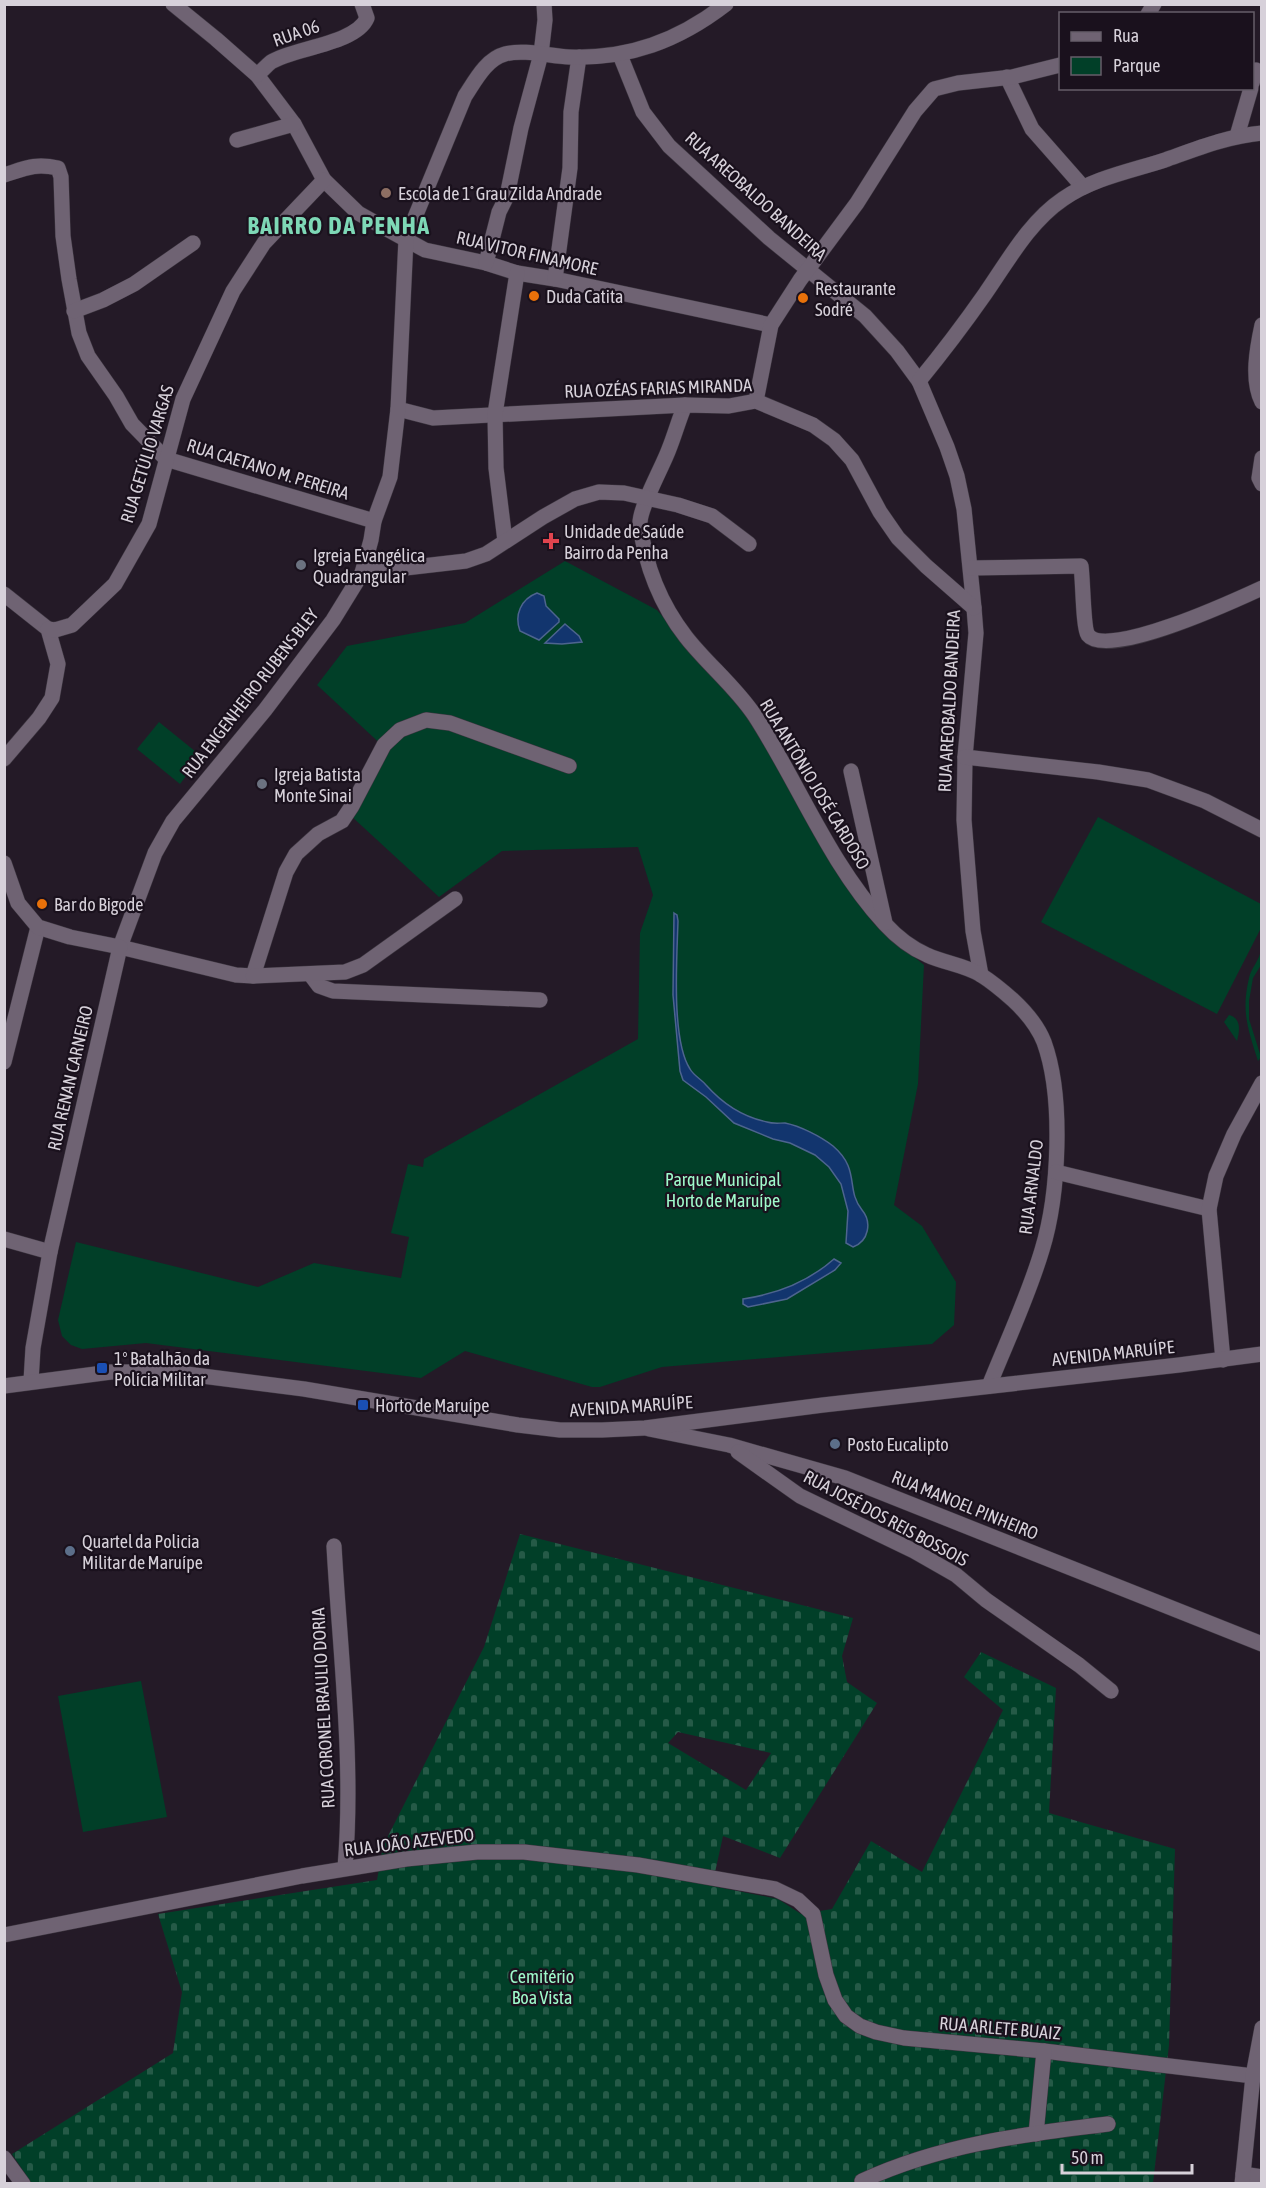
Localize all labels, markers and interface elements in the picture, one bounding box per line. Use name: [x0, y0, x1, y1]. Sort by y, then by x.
legend: [1059, 12, 1254, 90]
street label: RUA 06: [270, 15, 322, 51]
text: Rua: [1113, 25, 1139, 46]
text: Parque: [1113, 55, 1161, 76]
street label: RUA AREOBALDO BANDEIRA: [681, 127, 831, 265]
place label: Escola de 1˚ Grau Zilda Andrade: [398, 183, 602, 204]
marker: Escola de 1˚ Grau Zilda Andrade: [379, 186, 393, 200]
district label: BAIRRO DA PENHA: [247, 212, 431, 239]
street label: RUA VITOR FINAMORE: [454, 227, 600, 280]
place label: Restaurante Sodré: [815, 278, 896, 320]
place label: Duda Catita: [546, 286, 624, 307]
marker: Duda Catita: [527, 289, 541, 303]
marker: Restaurante Sodré: [796, 291, 810, 305]
street label: RUA OZÉAS FARIAS MIRANDA: [564, 374, 752, 402]
street label: RUA GETÚLIO VARGAS: [116, 382, 178, 526]
street label: RUA CAETANO M. PEREIRA: [184, 434, 352, 504]
place label: Unidade de Saúde Bairro da Penha: [564, 521, 684, 563]
marker: Unidade de Saúde Bairro da Penha: [542, 532, 560, 550]
place label: Igreja Evangélica Quadrangular: [313, 545, 425, 587]
marker: Igreja Evangélica Quadrangular: [294, 558, 308, 572]
street label: RUA ENGENHEIRO RUBENS BLEY: [177, 604, 323, 782]
street label: RUA AREOBALDO BANDEIRA: [934, 609, 964, 793]
street label: RUA ANTÔNIO JOSÉ CARDOSO: [756, 695, 874, 873]
place label: Igreja Batista Monte Sinai: [274, 764, 361, 806]
marker: Igreja Batista Monte Sinai: [255, 777, 269, 791]
place label: Bar do Bigode: [54, 894, 143, 915]
marker: Bar do Bigode: [35, 897, 49, 911]
street label: RUA RENAN CARNEIRO: [43, 1003, 97, 1153]
street label: RUA ARNALDO: [1015, 1138, 1047, 1236]
park label: Parque Municipal Horto de Maruípe: [665, 1169, 781, 1211]
street label: AVENIDA MARUÍPE: [1051, 1336, 1176, 1370]
place label: 1° Batalhão da Polícia Militar: [114, 1348, 210, 1390]
marker: 1° Batalhão da Polícia Militar: [95, 1361, 109, 1375]
street label: AVENIDA MARUÍPE: [569, 1391, 693, 1421]
place label: Horto de Maruípe: [375, 1395, 489, 1416]
marker: Horto de Maruípe: [356, 1398, 370, 1412]
place label: Posto Eucalipto: [847, 1434, 949, 1455]
marker: Posto Eucalipto: [828, 1437, 842, 1451]
street label: RUA JOSÉ DOS REIS BOSSOIS: [800, 1466, 972, 1571]
street label: RUA MANOEL PINHEIRO: [889, 1466, 1041, 1544]
place label: Quartel da Policia Militar de Maruípe: [82, 1531, 203, 1573]
marker: Quartel da Policia Militar de Maruípe: [63, 1544, 77, 1558]
street label: RUA CORONEL BRAULIO DORIA: [307, 1607, 339, 1809]
street label: RUA JOÃO AZEVEDO: [343, 1824, 475, 1860]
park label: Cemitério Boa Vista: [510, 1966, 574, 2008]
street label: RUA ARLETE BUAIZ: [938, 2012, 1062, 2044]
scale bar: [1062, 2137, 1192, 2175]
text: 50 m: [1071, 2147, 1103, 2168]

